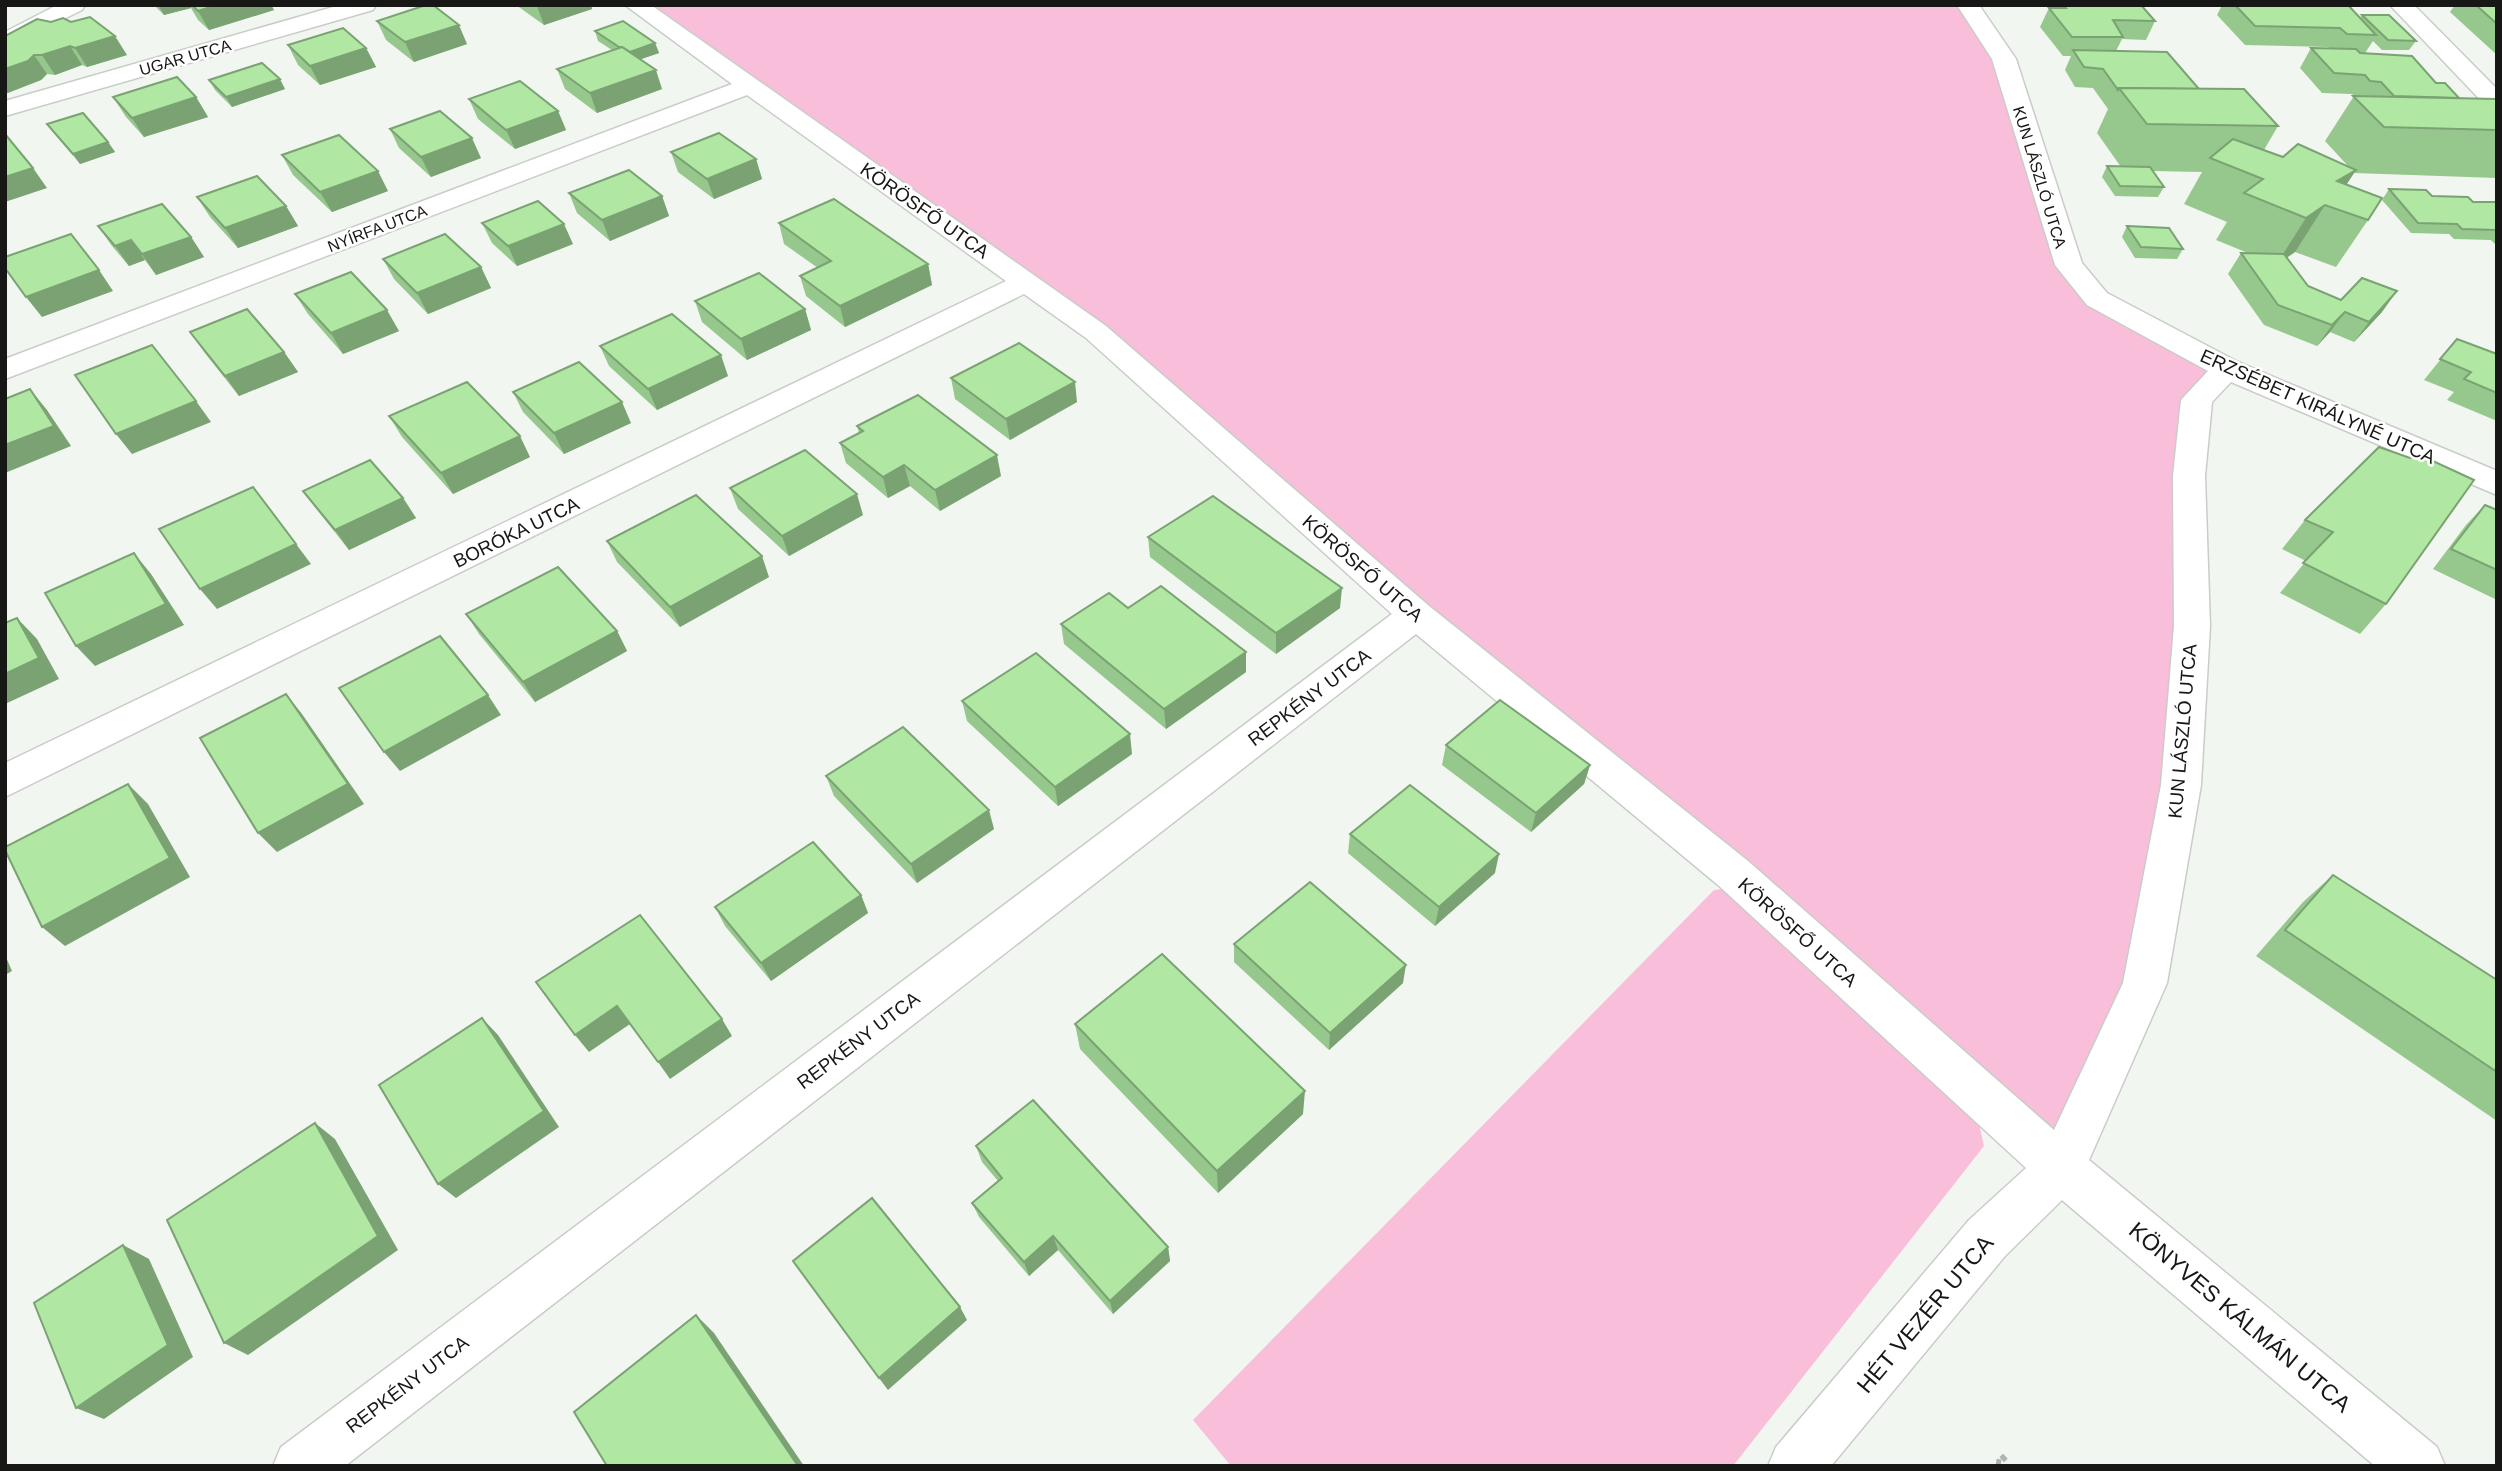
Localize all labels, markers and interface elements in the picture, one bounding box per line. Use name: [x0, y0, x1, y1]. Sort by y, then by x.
street label: UGAR UTCA: [138, 36, 233, 79]
street label: KUN LÁSZLÓ UTCA: [2010, 104, 2070, 251]
street label: KÖRÖSFŐ UTCA: [856, 158, 993, 263]
street label: NYÍRFA UTCA: [325, 201, 430, 255]
street label: ERZSÉBET KIRÁLYNÉ UTCA: [2197, 345, 2439, 468]
street label: BORÓKA UTCA: [450, 493, 583, 572]
street label: KÖRÖSFŐ UTCA: [1298, 511, 1427, 626]
street label: KUN LÁSZLÓ UTCA: [2164, 643, 2201, 819]
street label: REPKÉNY UTCA: [1244, 644, 1375, 750]
street label: KÖRÖSFŐ UTCA: [1734, 874, 1861, 991]
street label: REPKÉNY UTCA: [793, 987, 924, 1093]
street label: KÖNYVES KÁLMÁN UTCA: [2124, 1217, 2357, 1418]
street label: HÉT VEZÉR UTCA: [1852, 1229, 1999, 1398]
street label: REPKÉNY UTCA: [342, 1331, 473, 1437]

